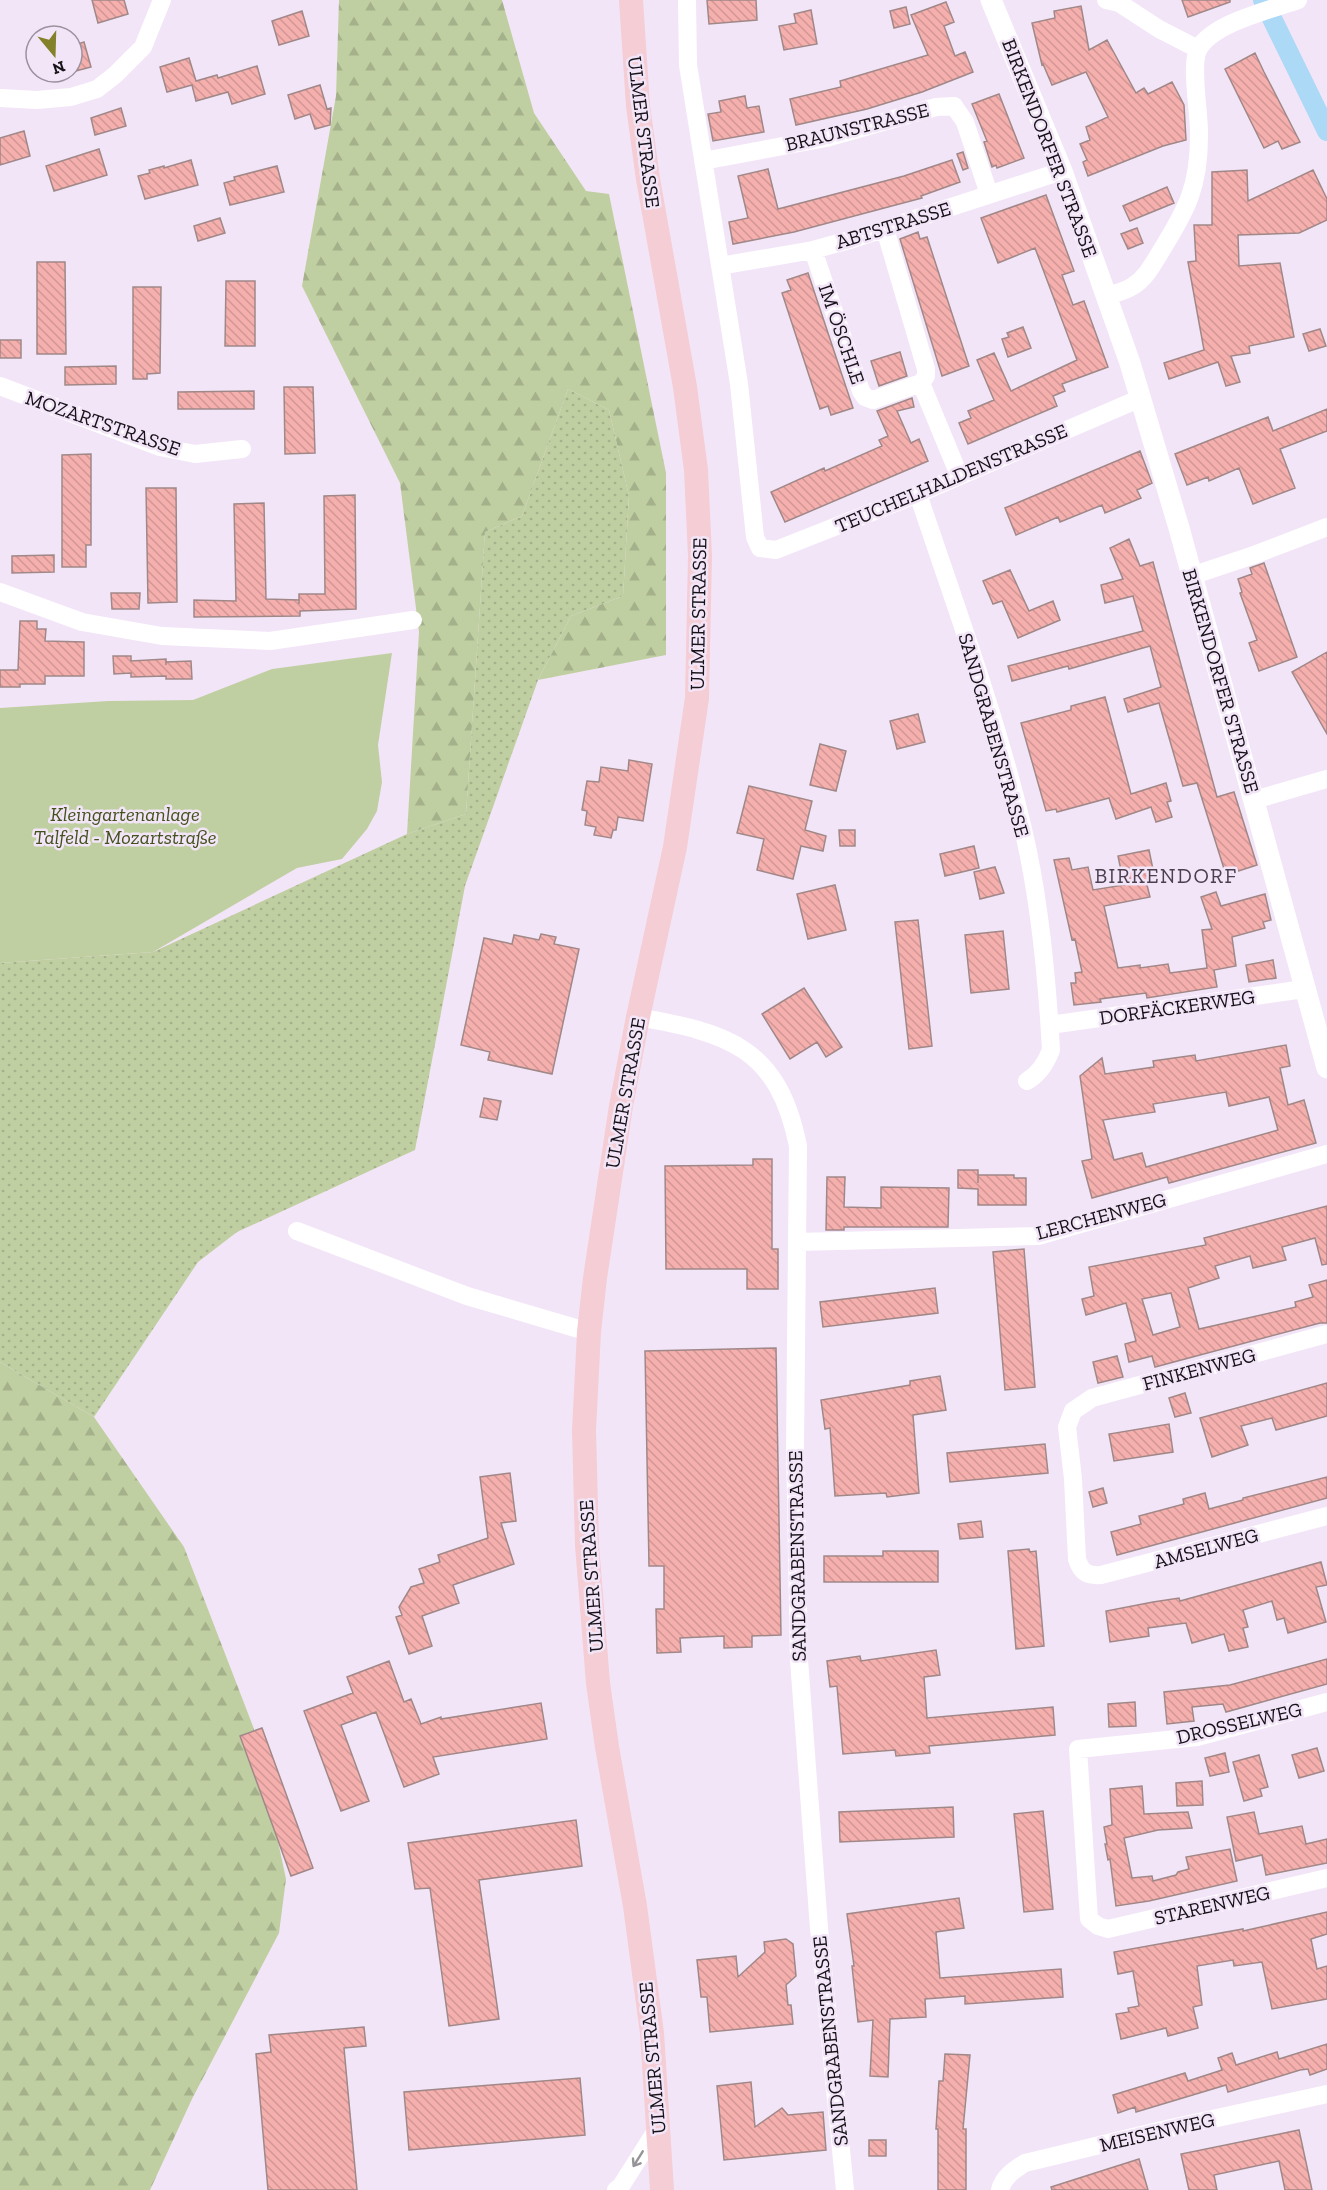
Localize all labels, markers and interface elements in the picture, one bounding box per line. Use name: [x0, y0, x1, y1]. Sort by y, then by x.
north arrow: [24, 24, 84, 84]
street label: BIRKENDORFER STRASSE: [997, 35, 1103, 261]
street label: ULMER STRASSE: [623, 55, 665, 209]
text: N: [50, 57, 68, 79]
street label: BRAUNSTRASSE: [783, 98, 931, 156]
street label: ABTSTRASSE: [833, 196, 953, 254]
street label: IM ÖSCHLE: [814, 281, 870, 387]
street label: MOZARTSTRASSE: [22, 385, 184, 461]
street label: TEUCHELHALDENSTRASSE: [831, 418, 1071, 538]
street label: ULMER STRASSE: [685, 537, 711, 691]
street label: BIRKENDORFER STRASSE: [1177, 566, 1265, 796]
street label: SANDGRABENSTRASSE: [953, 630, 1035, 840]
park label: Kleingartenanlage Talfeld - Mozartstraße: [34, 802, 216, 849]
district label: BIRKENDORF: [1094, 863, 1238, 888]
street label: DORFÄCKERWEG: [1098, 984, 1257, 1030]
street label: ULMER STRASSE: [600, 1016, 650, 1170]
street label: LERCHENWEG: [1033, 1187, 1169, 1245]
street label: FINKENWEG: [1140, 1342, 1258, 1396]
street label: SANDGRABENSTRASSE: [783, 1450, 811, 1662]
street label: ULMER STRASSE: [574, 1499, 608, 1653]
street label: AMSELWEG: [1151, 1522, 1261, 1573]
street label: DROSSELWEG: [1174, 1697, 1304, 1749]
street label: STARENWEG: [1152, 1880, 1272, 1930]
street label: SANDGRABENSTRASSE: [807, 1935, 853, 2147]
street label: ULMER STRASSE: [633, 1981, 671, 2135]
street label: MEISENWEG: [1097, 2107, 1217, 2157]
one-way arrow: [632, 2150, 644, 2167]

